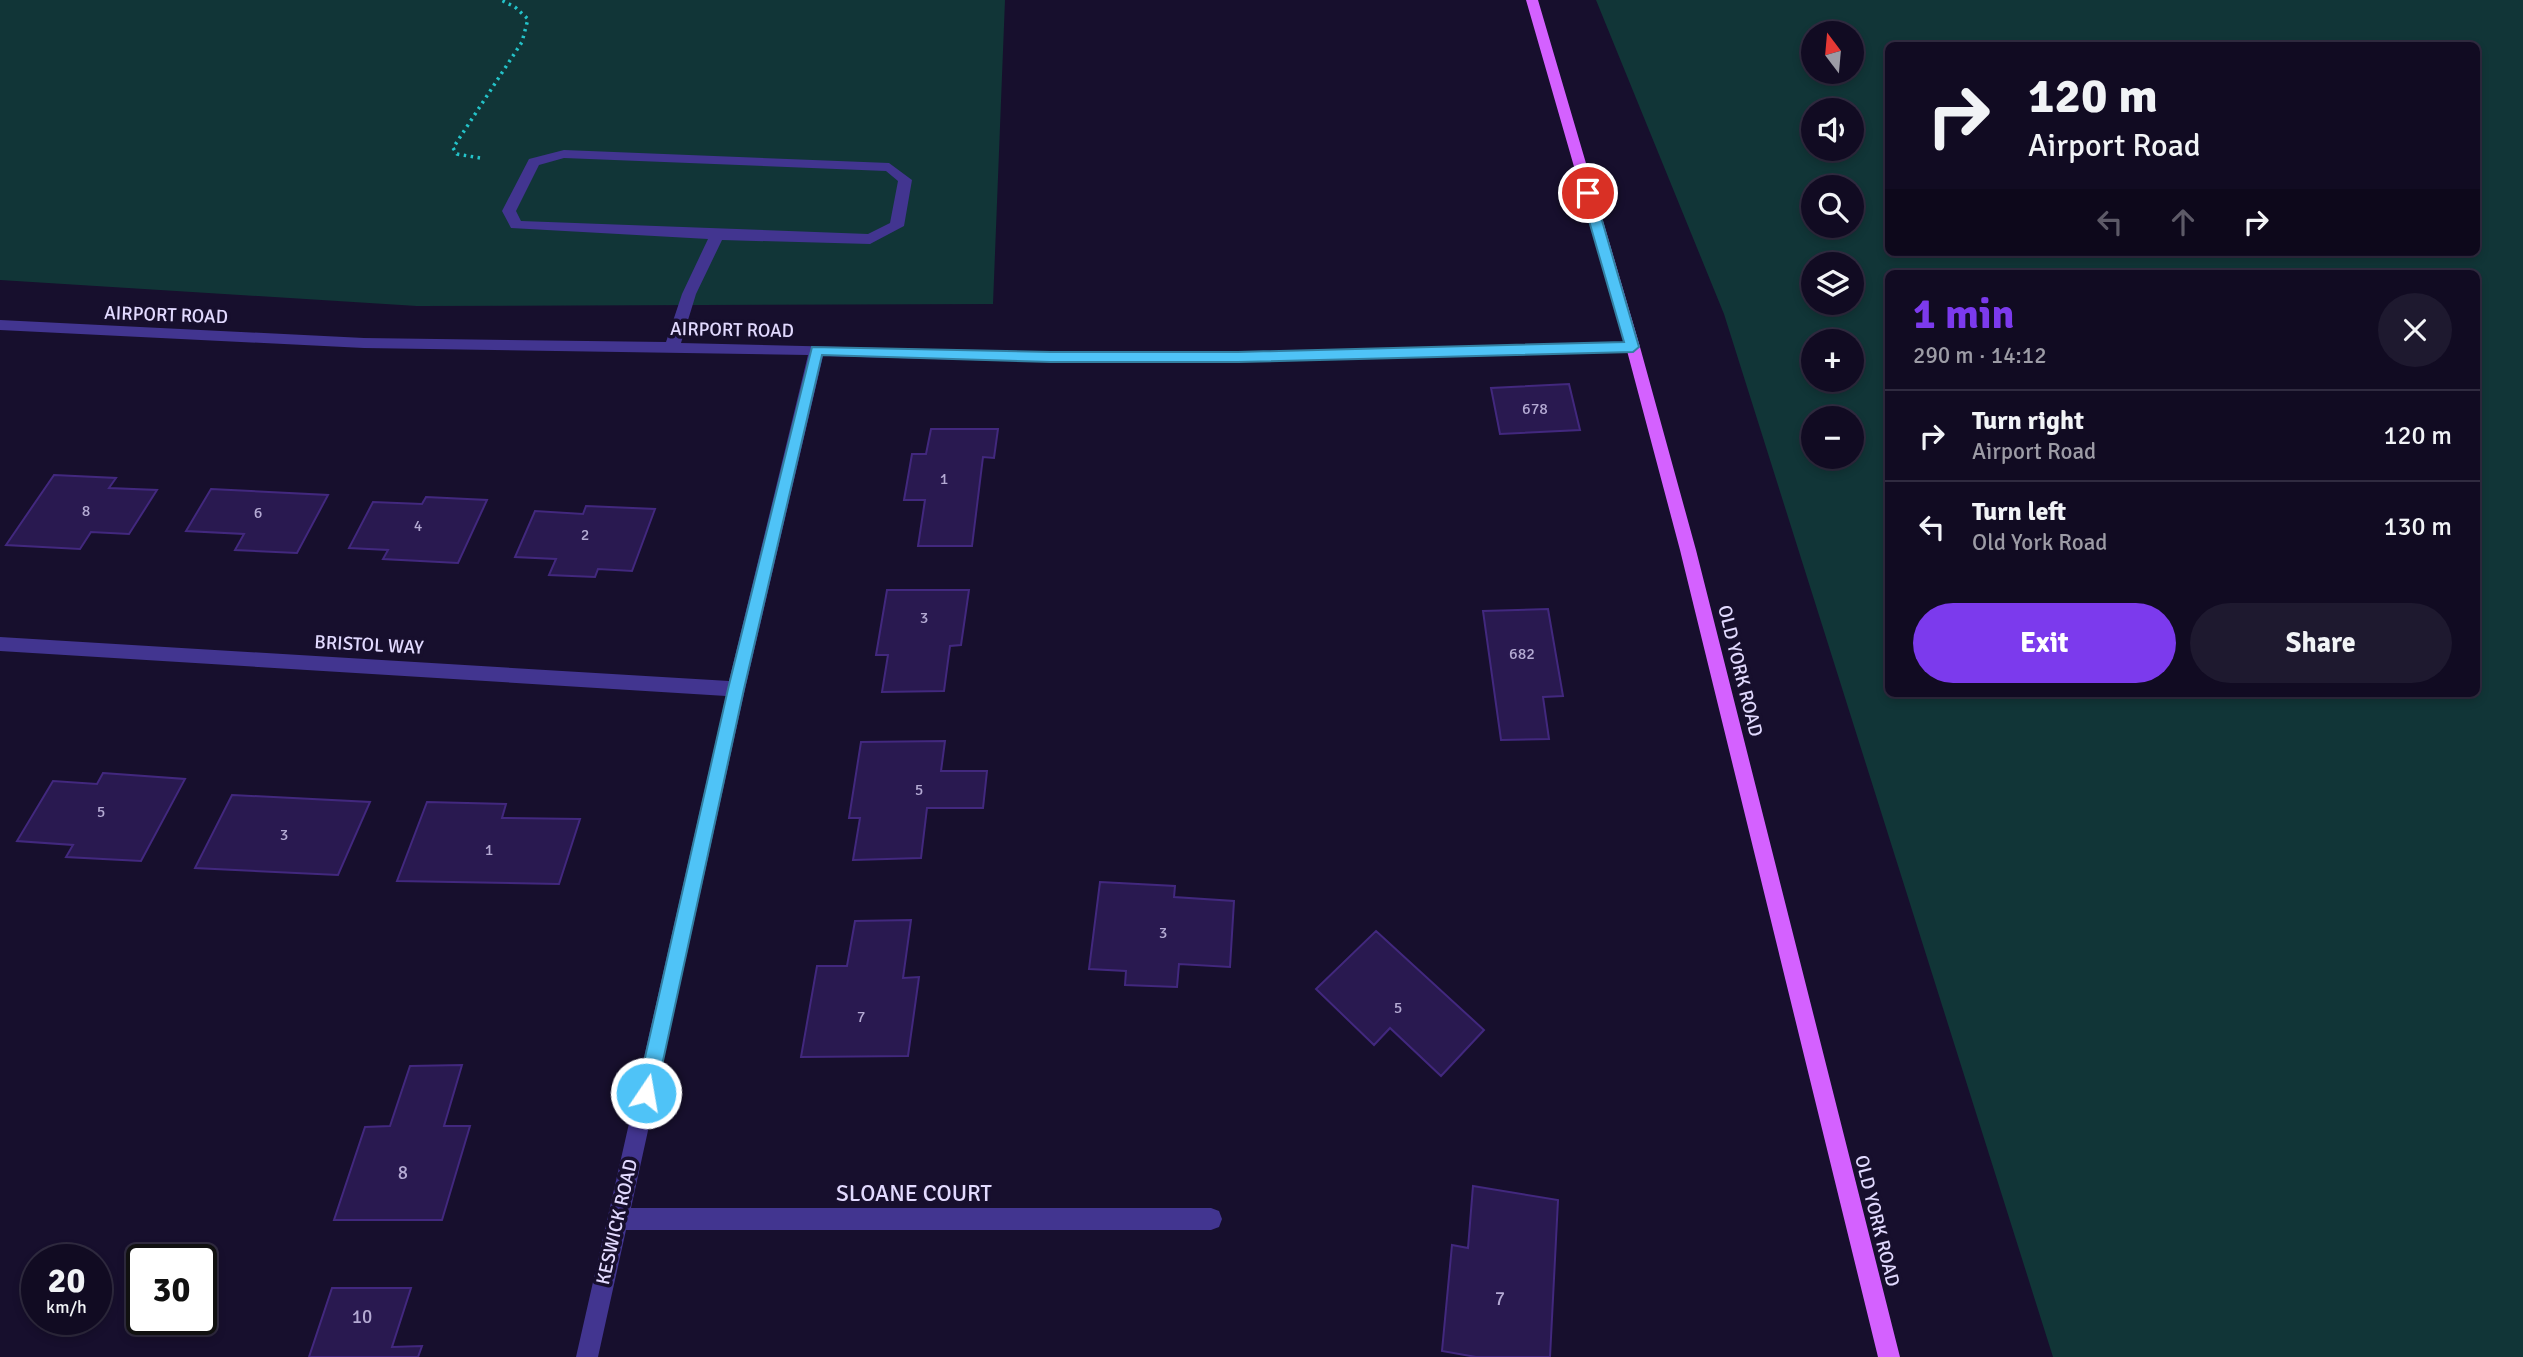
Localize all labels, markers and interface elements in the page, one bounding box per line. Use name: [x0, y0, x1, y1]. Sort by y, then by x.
north arrow: [1801, 21, 1864, 84]
map controls: [1801, 21, 1864, 469]
text: 120 m: [2028, 66, 2158, 126]
icon: right: [1913, 70, 2004, 161]
button: sound: [1801, 98, 1864, 161]
text: Airport Road: [2028, 126, 2201, 165]
pin: [1558, 163, 1618, 223]
icon: arrive: [1569, 174, 1607, 212]
button: search: [1801, 175, 1864, 238]
icon: left: [2091, 203, 2129, 241]
icon: ahead: [2164, 203, 2202, 241]
icon: right: [2237, 203, 2275, 241]
button: layers: [1801, 252, 1864, 315]
text: 1 min: [1913, 289, 2014, 340]
button: close: [2378, 293, 2452, 367]
street label: AIRPORT ROAD: [104, 301, 228, 329]
street label: AIRPORT ROAD: [670, 317, 794, 343]
button: +: [1801, 329, 1864, 392]
text: 290 m · 14:12: [1913, 341, 2047, 370]
house number: 678: [1522, 399, 1548, 419]
text: Turn right: [1972, 405, 2084, 437]
button: −: [1801, 406, 1864, 469]
icon: right: [1913, 417, 1951, 455]
text: 120 m: [2383, 420, 2452, 452]
text: Airport Road: [1972, 437, 2096, 466]
house number: 1: [940, 469, 948, 489]
text: Turn left: [1972, 496, 2066, 528]
house number: 8: [82, 501, 90, 521]
house number: 6: [254, 503, 262, 523]
icon: left: [1913, 508, 1951, 546]
text: 130 m: [2383, 511, 2452, 543]
house number: 4: [414, 516, 423, 536]
house number: 2: [581, 525, 589, 545]
text: Old York Road: [1972, 528, 2107, 557]
street label: OLD YORK ROAD: [1712, 603, 1768, 739]
button: Exit: [1913, 603, 2176, 683]
button: Share: [2190, 603, 2452, 683]
house number: 3: [920, 608, 928, 628]
street label: BRISTOL WAY: [314, 630, 425, 660]
house number: 682: [1509, 644, 1535, 664]
house number: 5: [915, 780, 923, 800]
house number: 5: [97, 802, 105, 822]
house number: 3: [280, 825, 288, 845]
house number: 1: [485, 840, 493, 860]
house number: 3: [1159, 923, 1167, 943]
house number: 5: [1394, 998, 1402, 1018]
house number: 7: [857, 1007, 865, 1027]
position arrow: [609, 1056, 683, 1130]
street label: OLD YORK ROAD: [1849, 1153, 1905, 1289]
street label: KESWICK ROAD: [591, 1157, 643, 1287]
house number: 8: [398, 1161, 408, 1185]
street label: SLOANE COURT: [836, 1179, 993, 1208]
speed limit sign: 30: [126, 1244, 217, 1335]
text: 20: [48, 1259, 85, 1302]
house number: 7: [1495, 1287, 1505, 1311]
text: km/h: [46, 1296, 87, 1318]
house number: 10: [352, 1305, 372, 1329]

